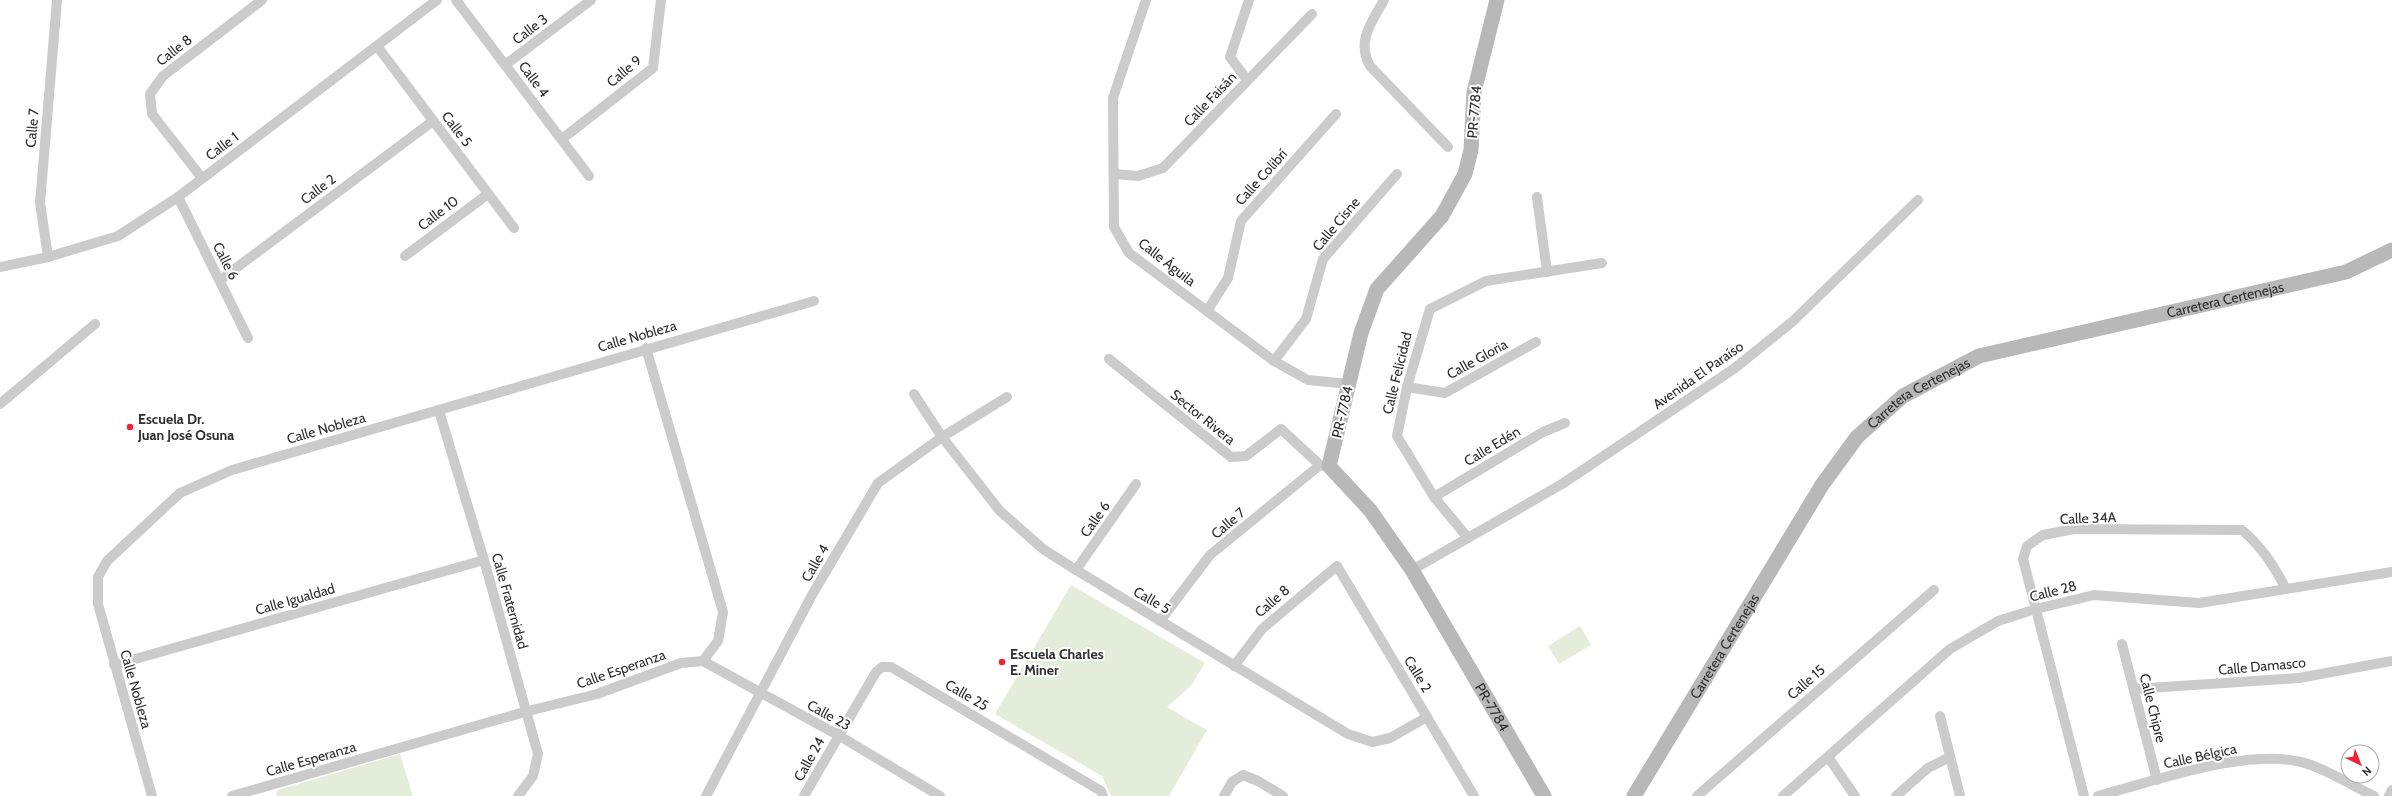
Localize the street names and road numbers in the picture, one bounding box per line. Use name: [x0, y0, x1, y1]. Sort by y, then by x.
street label: Calle 3: [509, 10, 551, 48]
street label: Calle 8: [152, 30, 196, 70]
street label: Calle 9: [603, 51, 645, 91]
street label: Calle 4: [515, 57, 553, 101]
street label: Calle Faisán: [1180, 68, 1240, 130]
street label: PR-7784: [1463, 85, 1485, 139]
street label: Calle 7: [21, 108, 43, 148]
street label: Calle 5: [438, 108, 476, 150]
street label: Calle 1: [202, 128, 242, 164]
street label: Calle Colibrí: [1231, 145, 1291, 209]
street label: Calle 2: [297, 170, 339, 208]
street label: Calle 10: [414, 192, 462, 234]
street label: Calle Cisne: [1308, 193, 1364, 255]
street label: Calle Águila: [1135, 234, 1200, 290]
street label: Calle 6: [209, 239, 243, 283]
street label: Carretera Certenejas: [2165, 277, 2286, 322]
street label: Calle Nobleza: [596, 316, 679, 356]
street label: Calle Felicidad: [1378, 330, 1416, 416]
street label: Calle Gloria: [1444, 335, 1511, 383]
street label: Avenida El Paraíso: [1649, 337, 1747, 413]
street label: Carretera Certenejas: [1863, 353, 1973, 433]
street label: PR-7784: [1327, 384, 1357, 440]
street label: Sector Rivera: [1167, 385, 1239, 449]
street label: Calle Nobleza: [285, 408, 368, 448]
street label: Calle Edén: [1461, 422, 1524, 470]
street label: Calle 6: [1076, 497, 1114, 541]
street label: Calle 7: [1207, 503, 1249, 543]
street label: Calle 34A: [2059, 508, 2117, 528]
street label: Calle 4: [797, 541, 833, 585]
street label: Calle Fraternidad: [488, 551, 532, 651]
street label: Calle 28: [2028, 576, 2078, 606]
street label: Calle Igualdad: [253, 579, 337, 619]
street label: Calle 8: [1251, 581, 1293, 621]
street label: Calle 5: [1130, 582, 1174, 618]
street label: Carretera Certenejas: [1686, 590, 1763, 702]
street label: Calle Esperanza: [574, 645, 668, 693]
street label: Calle Nobleza: [116, 648, 156, 731]
street label: Calle 2: [1400, 652, 1436, 696]
street label: Calle Damasco: [2218, 653, 2307, 679]
street label: Calle 15: [1783, 661, 1829, 703]
street label: Calle Chipre: [2136, 672, 2170, 744]
street label: Calle 25: [942, 675, 992, 715]
street label: PR-7784: [1471, 680, 1513, 734]
street label: Calle 23: [804, 696, 854, 734]
street label: Calle 24: [790, 734, 828, 784]
street label: Calle Esperanza: [264, 737, 358, 780]
street label: Calle Bélgica: [2162, 739, 2238, 773]

